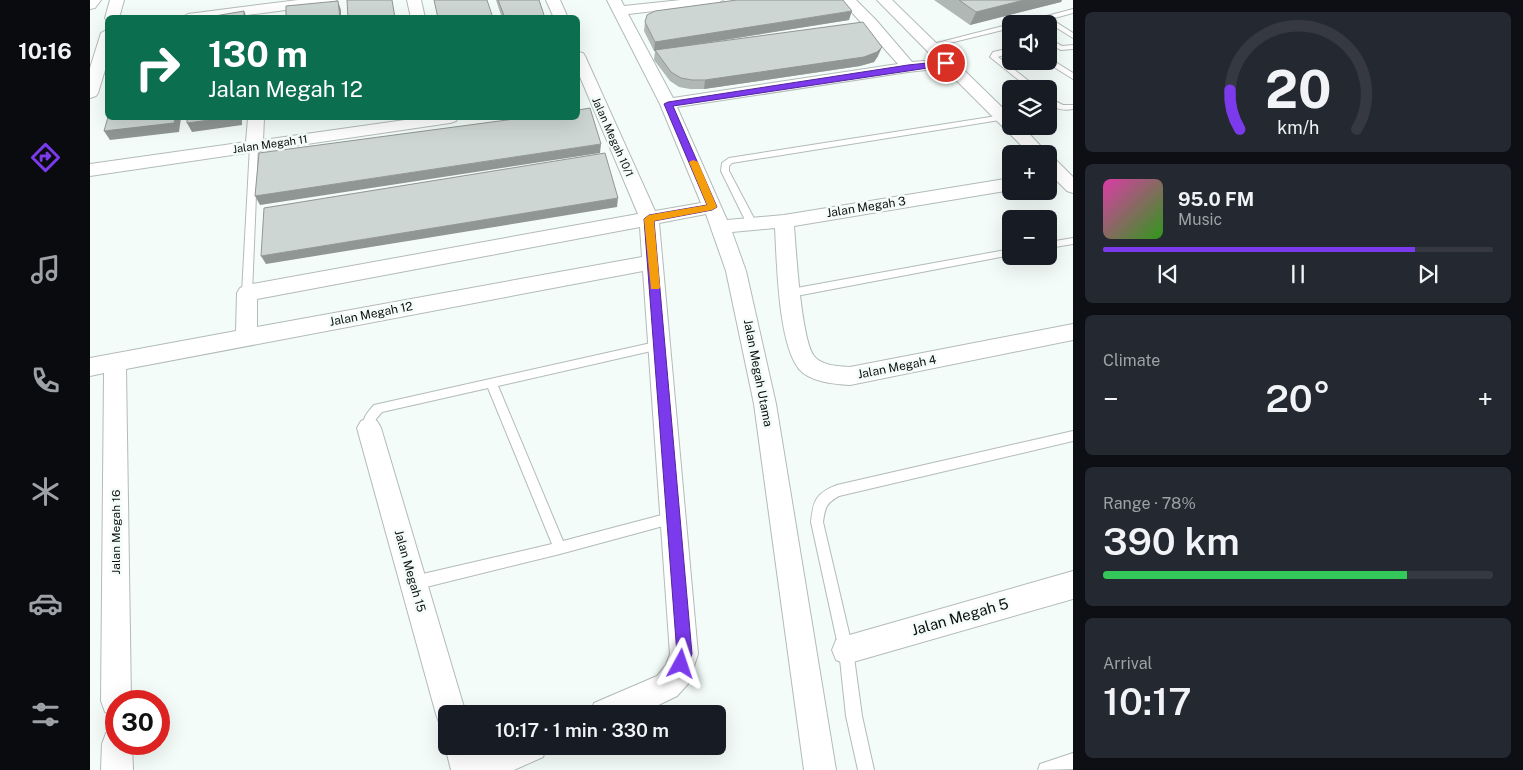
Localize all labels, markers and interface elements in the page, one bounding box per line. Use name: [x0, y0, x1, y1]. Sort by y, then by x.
map controls: [1002, 15, 1057, 265]
button: sound: [1002, 15, 1057, 70]
text: 130 m: [208, 34, 308, 75]
icon: right: [125, 35, 190, 100]
text: 10:16: [18, 38, 72, 64]
pin: [925, 42, 967, 84]
icon: arrive: [932, 49, 960, 77]
text: 20: [1265, 59, 1331, 120]
text: Jalan Megah 12: [208, 76, 363, 102]
button: layers: [1002, 80, 1057, 135]
street label: Jalan Megah 10/1: [590, 95, 636, 179]
text: km/h: [1277, 117, 1319, 138]
street label: Jalan Megah 11: [232, 133, 308, 155]
icon: directions: [28, 140, 63, 175]
button: +: [1002, 145, 1057, 200]
text: 95.0 FM: [1178, 188, 1254, 210]
street label: Jalan Megah 3: [825, 194, 907, 220]
button: −: [1002, 210, 1057, 265]
text: Music: [1178, 210, 1222, 229]
icon: music: [28, 252, 63, 287]
icon: previous: [1154, 260, 1182, 288]
icon: pause: [1284, 260, 1312, 288]
icon: next: [1414, 260, 1442, 288]
street label: Jalan Megah 12: [328, 299, 414, 329]
street label: Jalan Megah Utama: [741, 318, 775, 428]
text: Climate: [1103, 351, 1160, 370]
street label: Jalan Megah 4: [856, 352, 938, 381]
icon: phone: [28, 363, 63, 398]
text: 20°: [1265, 376, 1331, 421]
text: −: [1103, 382, 1119, 415]
text: +: [1477, 382, 1493, 415]
icon: climate: [28, 474, 63, 509]
street label: Jalan Megah 16: [109, 490, 123, 574]
text: Range · 78%: [1103, 494, 1196, 513]
text: 390 km: [1103, 519, 1240, 564]
street label: Jalan Megah 15: [392, 528, 429, 614]
icon: car: [28, 586, 63, 621]
street label: Jalan Megah 5: [909, 595, 1010, 638]
position arrow: [654, 637, 706, 689]
text: Arrival: [1103, 654, 1152, 673]
text: 10:17: [1103, 679, 1192, 724]
speed limit sign: 30: [105, 690, 170, 755]
icon: filters: [28, 697, 63, 732]
text: 10:17 · 1 min · 330 m: [495, 719, 669, 741]

